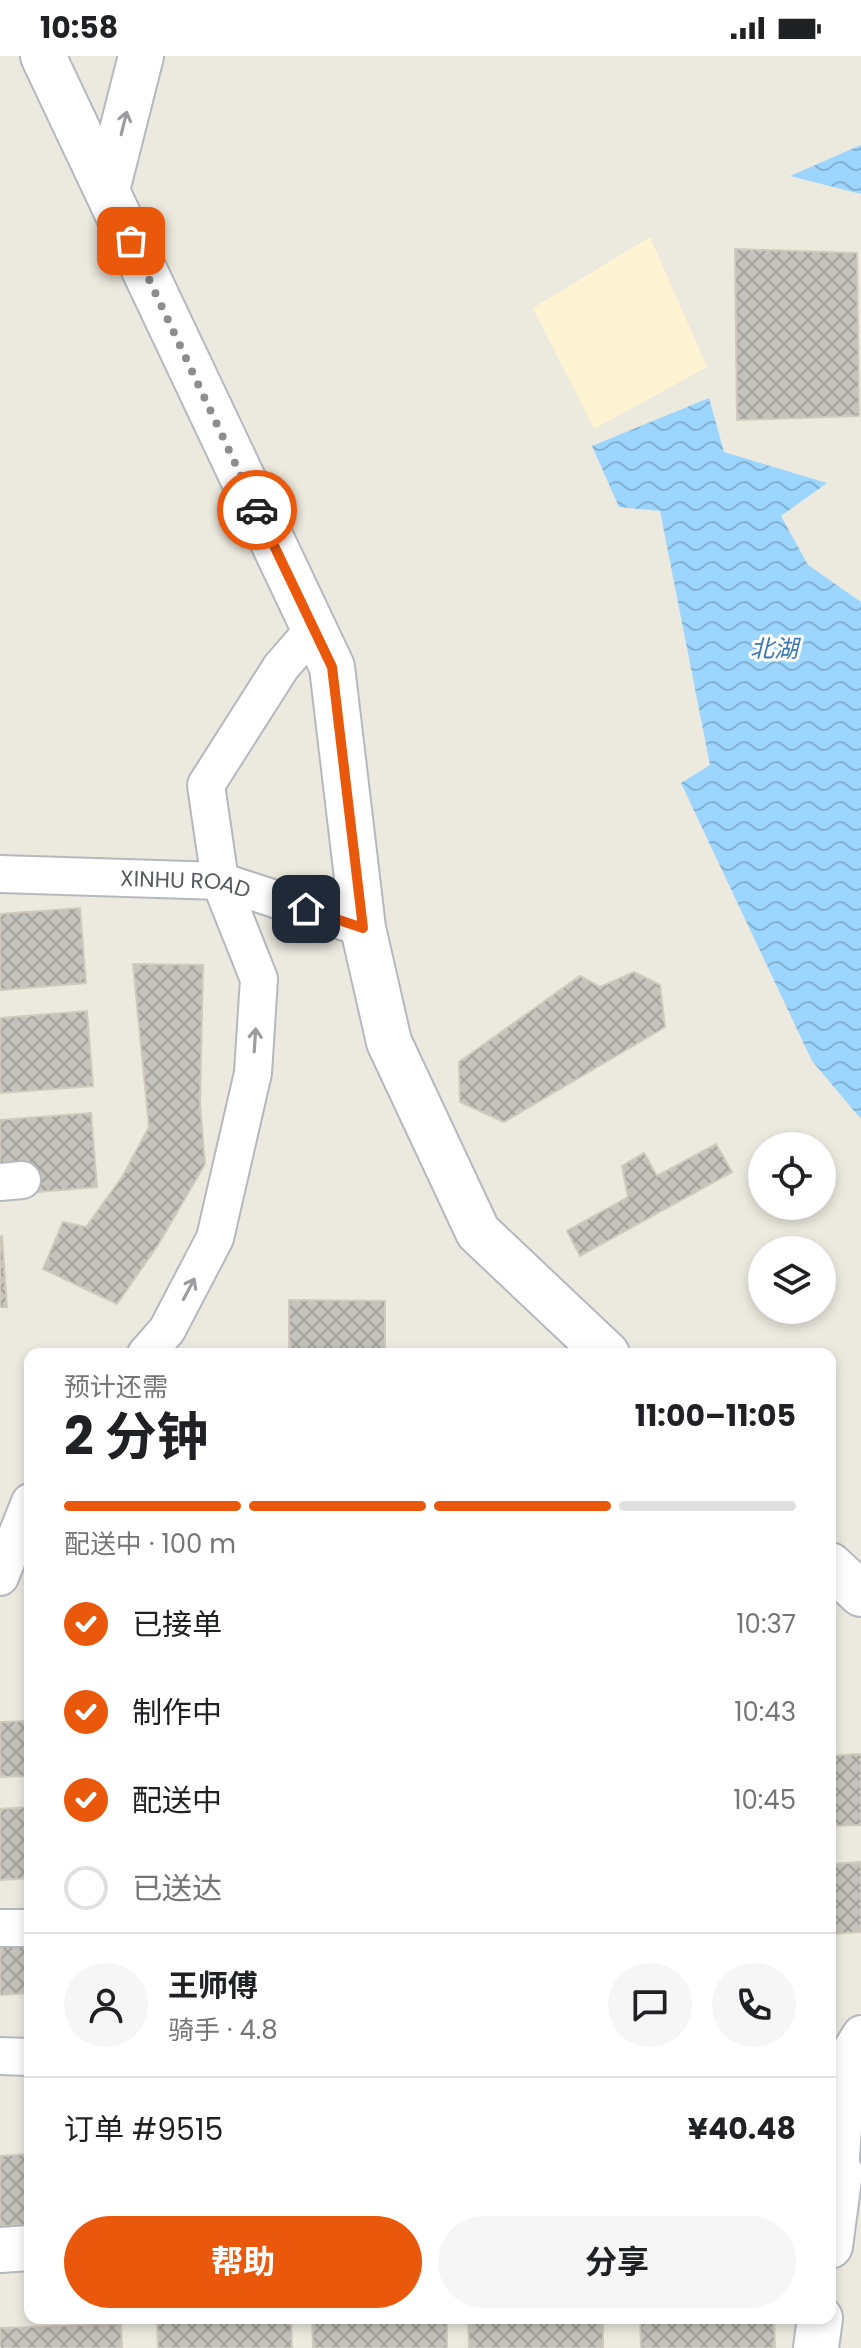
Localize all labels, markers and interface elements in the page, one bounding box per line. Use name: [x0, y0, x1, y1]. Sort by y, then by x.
text: 10:58: [40, 6, 118, 49]
one-way arrow: [118, 111, 133, 137]
pin: [97, 207, 165, 275]
icon: bag: [109, 219, 153, 263]
courier: [217, 470, 297, 550]
icon: car: [235, 488, 279, 532]
water label: 北湖: [750, 632, 802, 665]
street label: XINHU ROAD: [120, 863, 255, 906]
pin: [272, 875, 340, 943]
icon: home: [284, 887, 328, 931]
one-way arrow: [248, 1027, 263, 1054]
map controls: [748, 1132, 836, 1324]
button: locate: [748, 1132, 836, 1220]
button: layers: [748, 1236, 836, 1324]
one-way arrow: [181, 1278, 197, 1302]
text: 预计还需: [64, 1369, 168, 1405]
text: 11:00–11:05: [635, 1394, 796, 1437]
text: 2 分钟: [64, 1400, 209, 1473]
text: 配送中 · 100 m: [64, 1526, 236, 1562]
icon: check: [64, 1602, 108, 1646]
text: 已接单: [132, 1603, 222, 1646]
text: 10:37: [736, 1606, 796, 1642]
icon: check: [64, 1690, 108, 1734]
text: 制作中: [132, 1691, 222, 1734]
text: 10:43: [734, 1694, 796, 1730]
icon: check: [64, 1778, 108, 1822]
text: 配送中: [132, 1779, 222, 1822]
text: 10:45: [733, 1782, 796, 1818]
text: 已送达: [132, 1867, 222, 1910]
button: person: [64, 1963, 148, 2047]
button: chat: [608, 1963, 692, 2047]
button: phone: [712, 1963, 796, 2047]
text: 王师傅: [168, 1964, 258, 2007]
text: 骑手 · 4.8: [168, 2012, 278, 2048]
text: ¥40.48: [688, 2107, 796, 2150]
text: 订单 #9515: [64, 2108, 223, 2151]
button: 帮助: [64, 2216, 422, 2308]
button: 分享: [438, 2216, 796, 2308]

